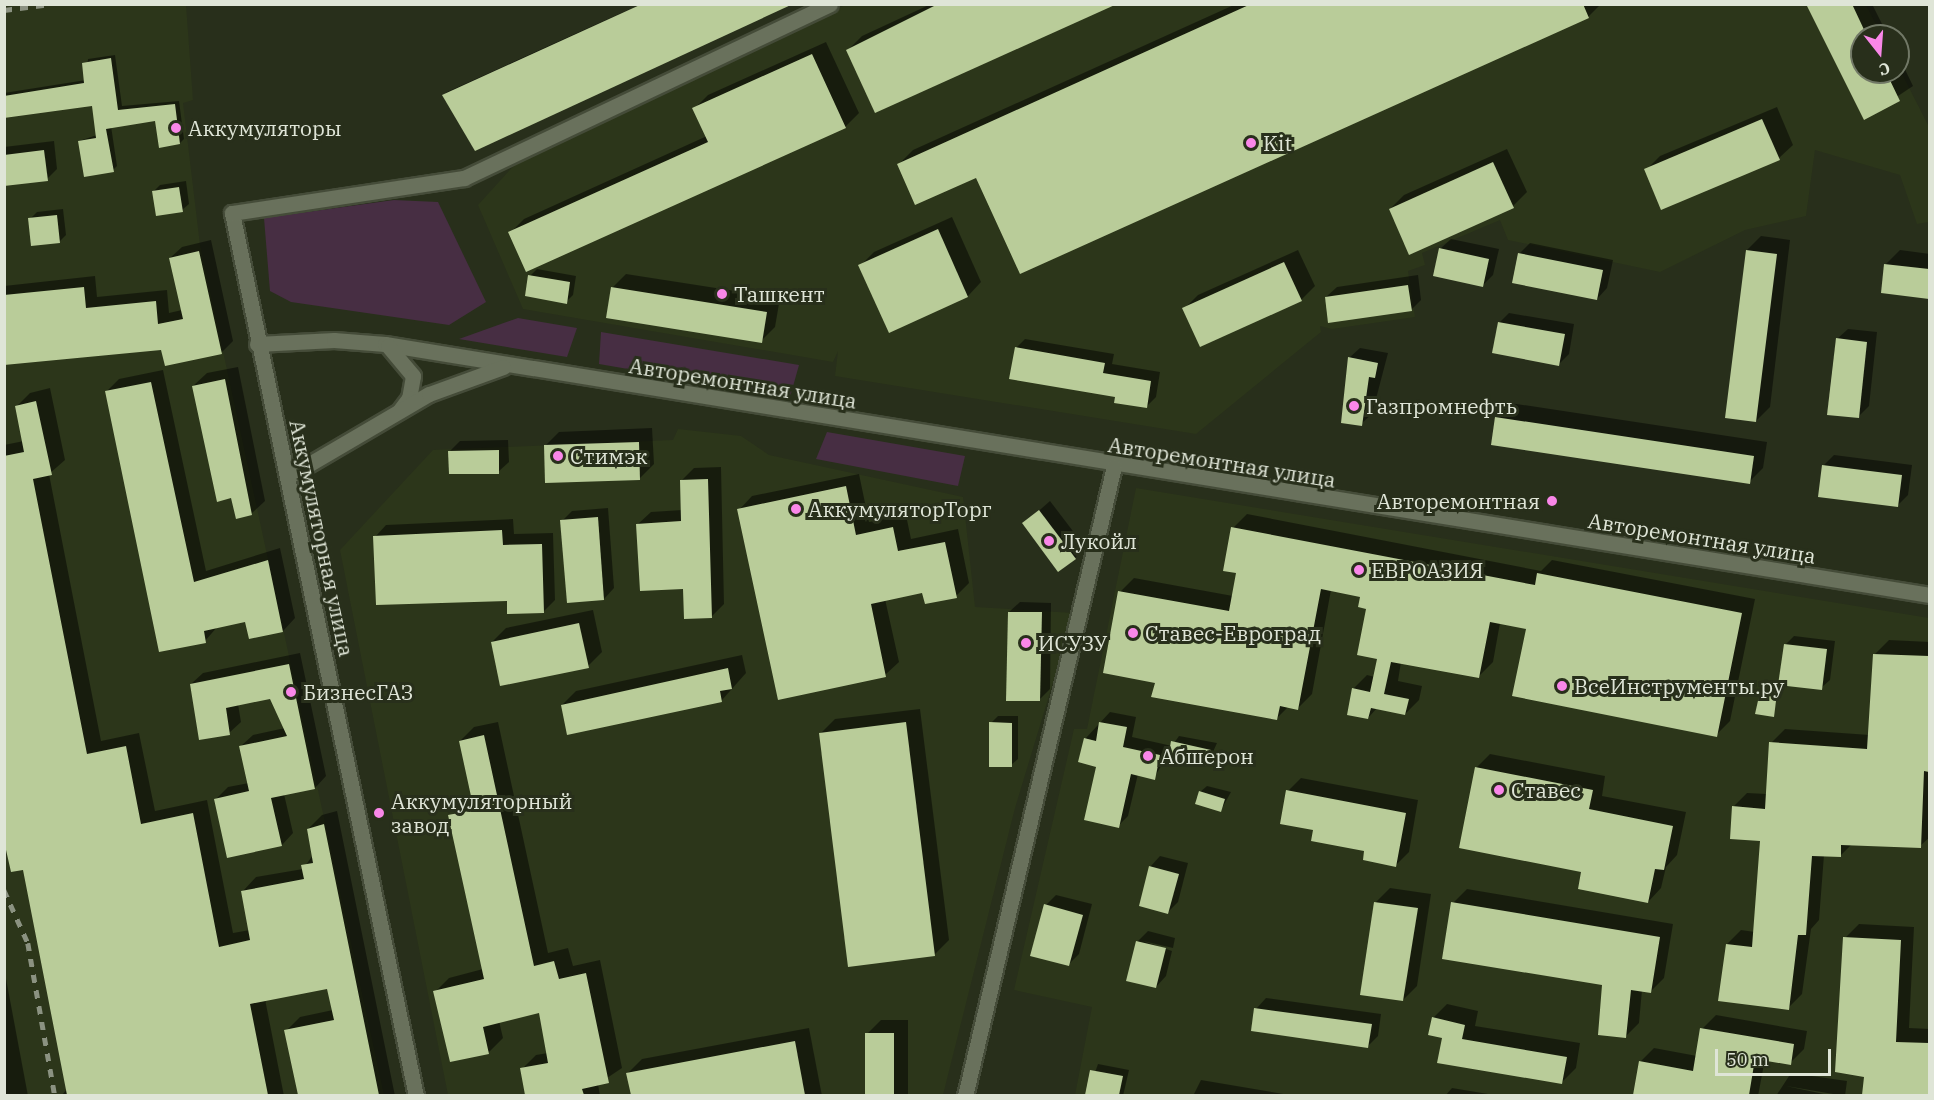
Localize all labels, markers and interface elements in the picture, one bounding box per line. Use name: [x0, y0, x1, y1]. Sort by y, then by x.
north arrow: [1850, 24, 1910, 84]
text: С: [1877, 58, 1893, 80]
place label: Аккумуляторы: [188, 115, 342, 141]
marker: Аккумуляторы: [169, 121, 183, 135]
place label: Kit: [1263, 130, 1292, 156]
marker: Kit: [1244, 136, 1258, 150]
place label: Ташкент: [734, 281, 825, 307]
marker: Ташкент: [715, 287, 729, 301]
street label: Авторемонтная улица: [627, 353, 859, 413]
place label: Газпромнефть: [1366, 393, 1517, 419]
marker: Газпромнефть: [1347, 399, 1361, 413]
street label: Аккумуляторная улица: [285, 417, 359, 659]
street label: Авторемонтная улица: [1106, 432, 1338, 492]
place label: Стимэк: [570, 443, 647, 469]
marker: Стимэк: [551, 449, 565, 463]
place label: Авторемонтная: [1377, 488, 1540, 514]
marker: Авторемонтная: [1545, 494, 1559, 508]
place label: АккумуляторТорг: [808, 496, 992, 522]
marker: АккумуляторТорг: [789, 502, 803, 516]
street label: Авторемонтная улица: [1586, 508, 1818, 568]
place label: Лукойл: [1061, 528, 1137, 554]
marker: Лукойл: [1042, 534, 1056, 548]
place label: ЕВРОАЗИЯ: [1371, 557, 1484, 583]
marker: ЕВРОАЗИЯ: [1352, 563, 1366, 577]
place label: Ставес-Евроград: [1145, 620, 1321, 646]
marker: Ставес-Евроград: [1126, 626, 1140, 640]
place label: ИСУЗУ: [1038, 630, 1107, 656]
marker: ИСУЗУ: [1019, 636, 1033, 650]
place label: ВсеИнструменты.ру: [1574, 673, 1784, 699]
place label: БизнесГАЗ: [303, 679, 414, 705]
marker: ВсеИнструменты.ру: [1555, 679, 1569, 693]
marker: БизнесГАЗ: [284, 685, 298, 699]
place label: Абшерон: [1160, 743, 1254, 769]
marker: Абшерон: [1141, 749, 1155, 763]
place label: Ставес: [1511, 777, 1581, 803]
marker: Ставес: [1492, 783, 1506, 797]
place label: Аккумуляторный завод: [391, 788, 572, 838]
marker: Аккумуляторный завод: [372, 806, 386, 820]
scale bar: [1718, 1037, 1834, 1075]
text: 50 m: [1726, 1048, 1769, 1071]

